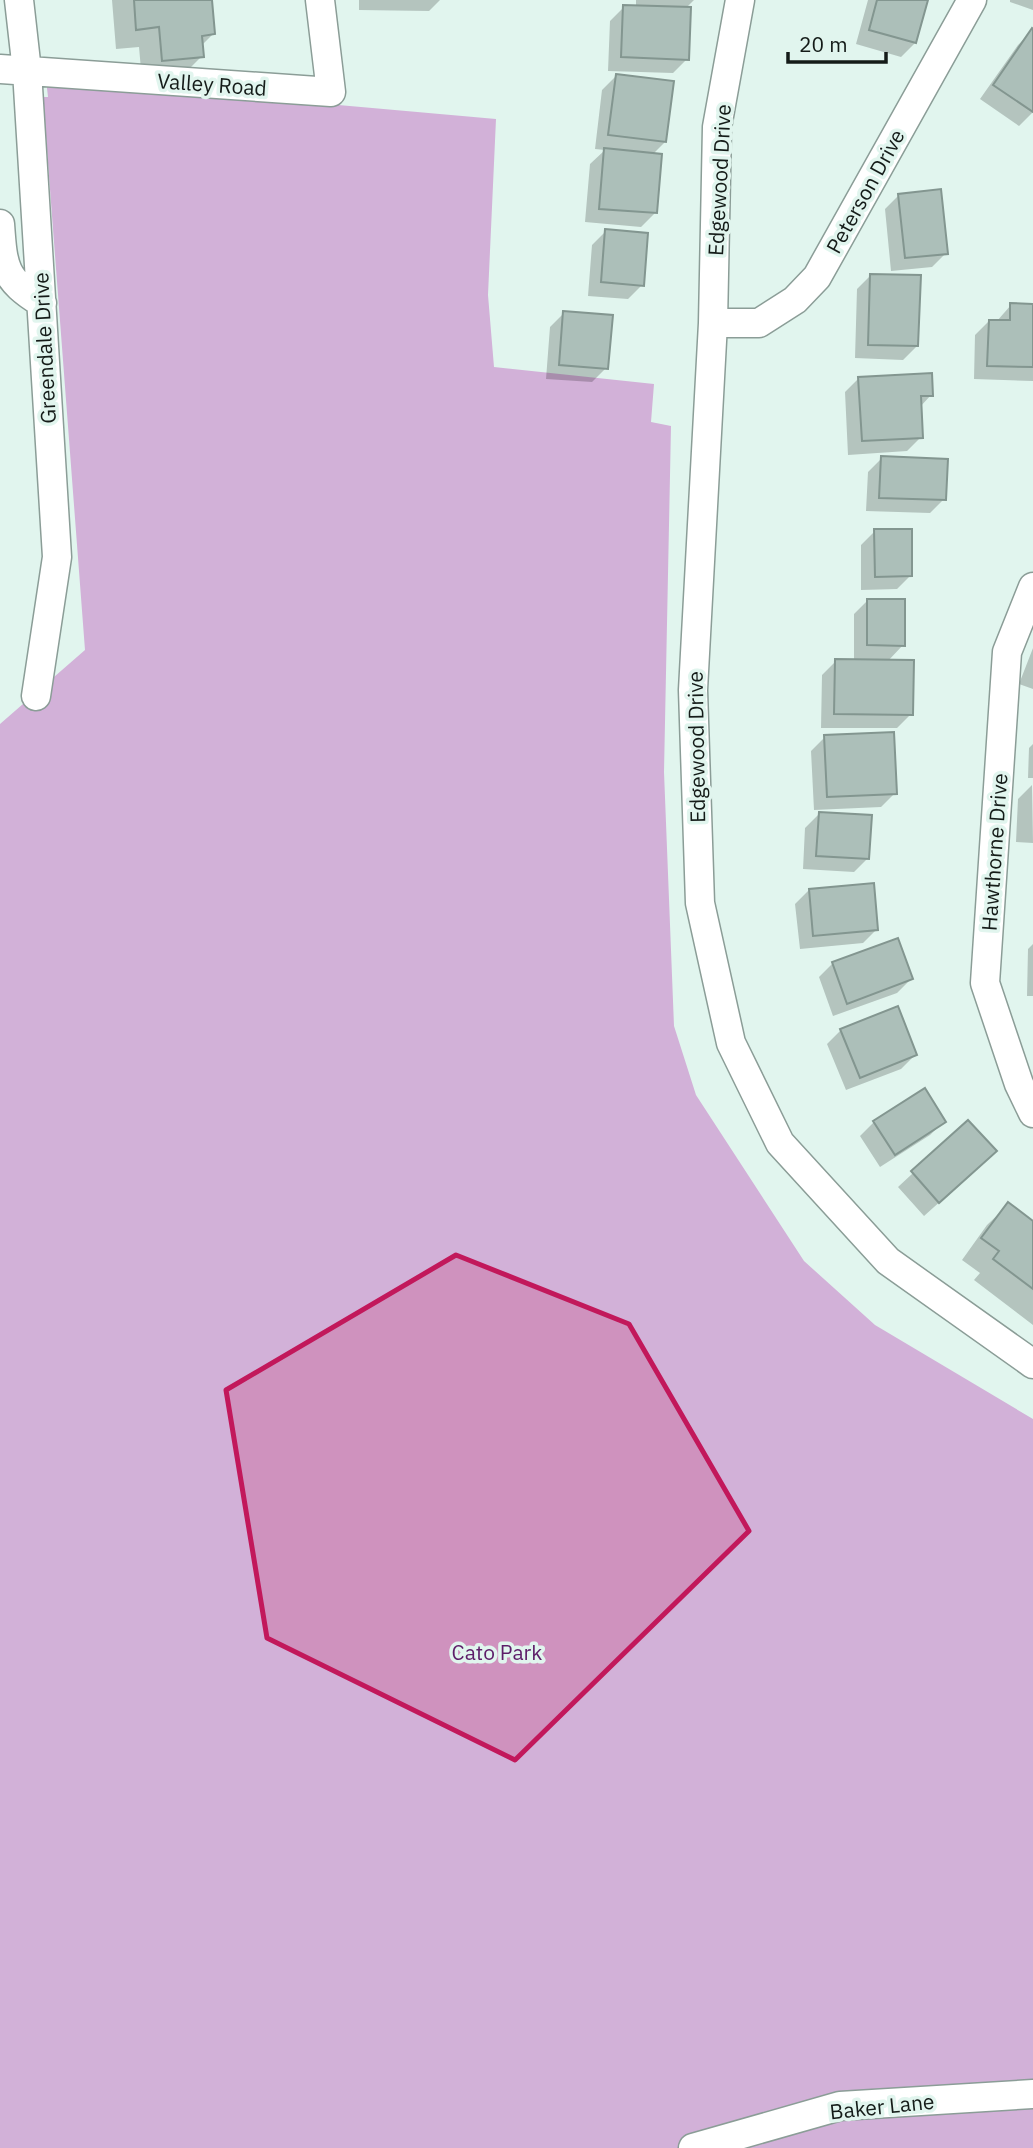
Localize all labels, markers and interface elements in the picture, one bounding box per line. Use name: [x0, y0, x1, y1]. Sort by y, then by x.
scale bar: [788, 21, 886, 65]
text: 20 m: [799, 30, 848, 58]
street label: Valley Road: [156, 66, 268, 102]
street label: Edgewood Drive: [701, 103, 737, 257]
street label: Peterson Drive: [819, 124, 911, 258]
street label: Greendale Drive: [26, 272, 62, 424]
street label: Edgewood Drive: [681, 671, 711, 823]
street label: Hawthorne Drive: [975, 772, 1013, 932]
park label: Cato Park: [452, 1638, 542, 1666]
street label: Baker Lane: [828, 2087, 936, 2125]

